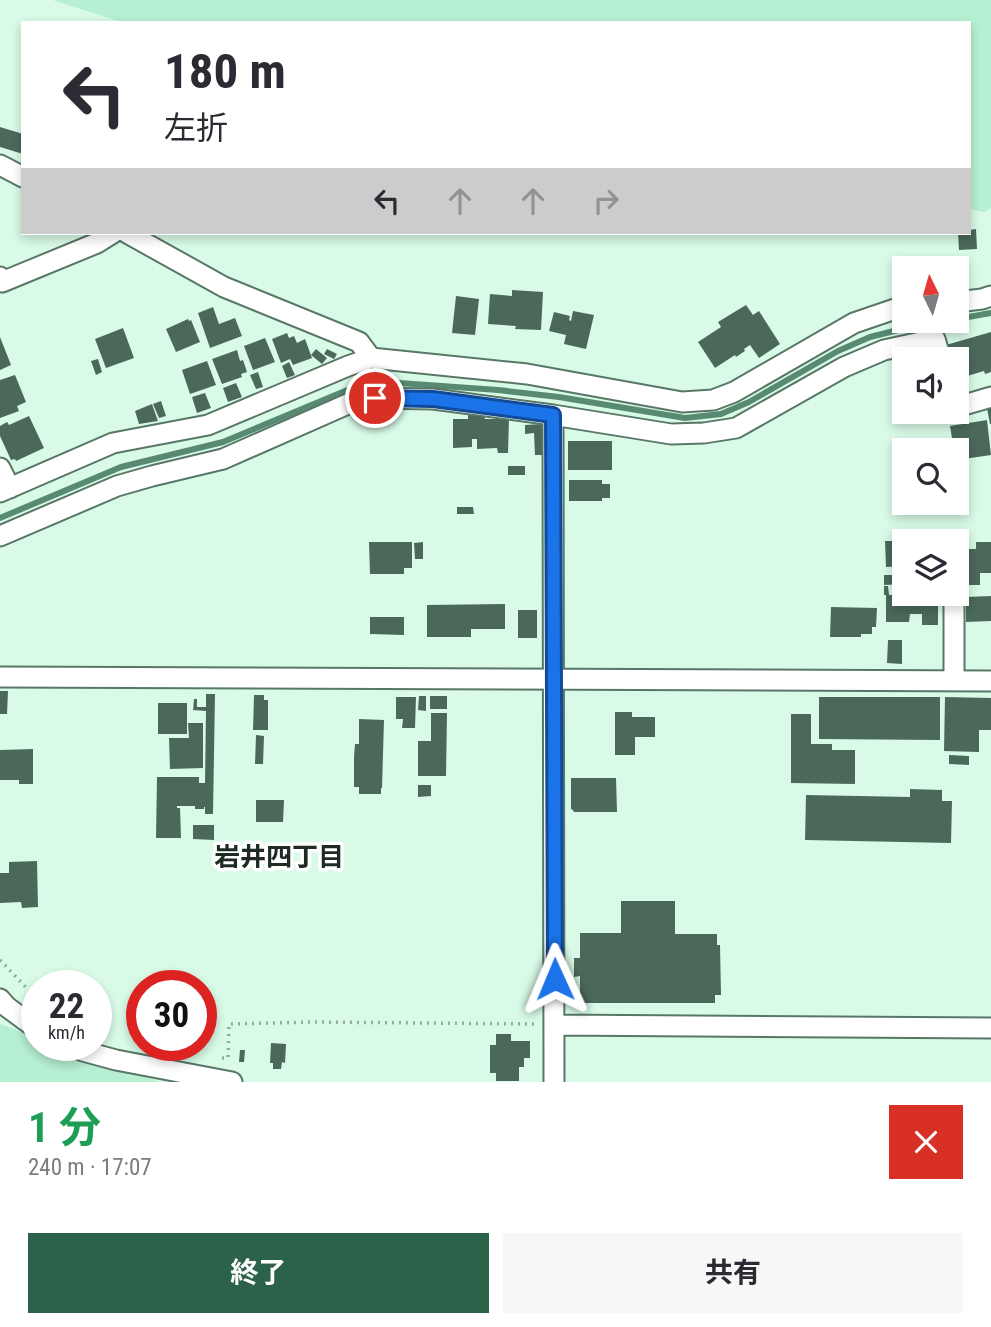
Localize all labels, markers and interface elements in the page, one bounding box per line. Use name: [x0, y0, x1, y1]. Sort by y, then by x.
text: 180 m: [164, 43, 286, 100]
icon: left: [49, 49, 140, 140]
text: 左折: [164, 109, 228, 147]
icon: left: [368, 182, 406, 220]
icon: ahead: [441, 182, 479, 220]
icon: ahead: [514, 182, 552, 220]
icon: right: [587, 182, 625, 220]
north arrow: [892, 256, 970, 332]
map controls: [892, 256, 969, 606]
button: sound: [892, 347, 969, 424]
pin: [345, 368, 405, 428]
icon: arrive: [356, 379, 394, 417]
button: search: [892, 438, 969, 515]
button: layers: [892, 529, 969, 606]
district label: 岩井四丁目: [214, 842, 344, 872]
position arrow: [518, 942, 592, 1016]
speed limit sign: 30: [126, 970, 217, 1061]
text: 22: [49, 986, 84, 1027]
text: km/h: [48, 1022, 85, 1043]
text: 1 分: [28, 1103, 101, 1152]
button: close: [889, 1105, 963, 1179]
text: 240 m · 17:07: [28, 1154, 152, 1181]
button: 終了: [28, 1233, 489, 1313]
button: 共有: [503, 1233, 963, 1313]

